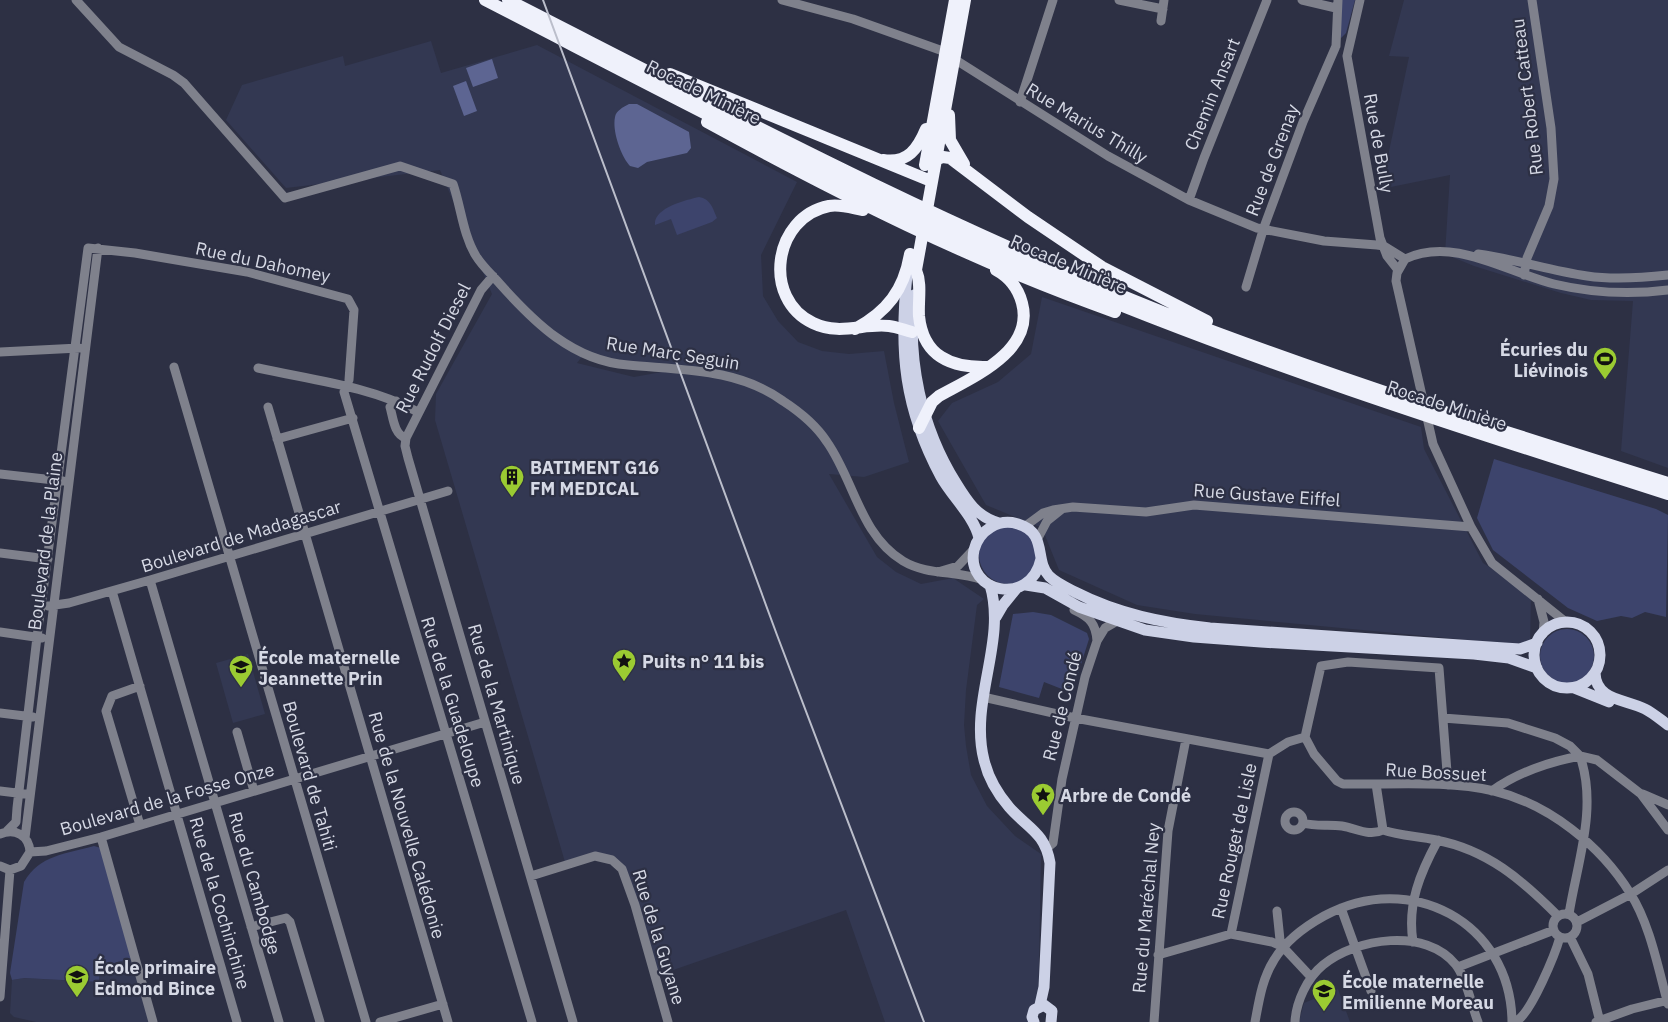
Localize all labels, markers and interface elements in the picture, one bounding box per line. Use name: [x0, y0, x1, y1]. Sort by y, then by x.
street label: Rue Robert Catteau: [1506, 17, 1548, 177]
street label: Chemin Ansart: [1179, 34, 1245, 154]
street label: Rocade Minière: [643, 54, 765, 130]
street label: Rue Marius Thilly: [1022, 78, 1152, 168]
street label: Rue de Bully: [1359, 91, 1399, 195]
street label: Rue de Grenay: [1240, 101, 1304, 219]
street label: Rocade Minière: [1007, 229, 1131, 299]
street label: Rue du Dahomey: [193, 236, 333, 288]
street label: Rue Rudolf Diesel: [390, 279, 476, 417]
street label: Rue Marc Seguin: [605, 331, 741, 375]
place label: Écuries du Liévinois: [1500, 337, 1588, 382]
sports icon: Écuries du Liévinois: [1592, 346, 1618, 380]
street label: Rocade Minière: [1384, 375, 1510, 435]
street label: Boulevard de la Plaine: [23, 450, 67, 631]
place label: BATIMENT G16 FM MEDICAL: [530, 456, 659, 500]
building icon: BATIMENT G16 FM MEDICAL: [499, 464, 525, 498]
street label: Rue Gustave Eiffel: [1193, 478, 1341, 512]
street label: Boulevard de Madagascar: [138, 494, 344, 577]
street label: Rue de la Guadeloupe: [416, 614, 490, 790]
street label: Rue de la Martinique: [463, 621, 531, 787]
place label: École maternelle Jeannette Prin: [258, 645, 400, 690]
place icon: Puits n° 11 bis: [611, 648, 637, 682]
street label: Rue de Condé: [1037, 649, 1087, 763]
place label: Puits n° 11 bis: [642, 650, 764, 673]
school or university icon: École maternelle Jeannette Prin: [228, 654, 254, 688]
street label: Boulevard de Tahiti: [278, 698, 342, 854]
street label: Rue de la Nouvelle Calédonie: [364, 709, 451, 941]
street label: Boulevard de la Fosse Onze: [57, 757, 277, 841]
street label: Rue Bossuet: [1385, 758, 1487, 786]
street label: Rue Rouget de Lisle: [1206, 761, 1262, 921]
place icon: Arbre de Condé: [1030, 782, 1056, 816]
place label: Arbre de Condé: [1060, 784, 1191, 807]
street label: Rue du Cambodge: [224, 809, 286, 957]
street label: Rue de la Cochinchine: [184, 814, 256, 992]
street label: Rue du Maréchal Ney: [1127, 822, 1165, 994]
street label: Rue de la Guyane: [627, 867, 691, 1008]
place label: École primaire Edmond Bince: [94, 955, 216, 1000]
school or university icon: École primaire Edmond Bince: [64, 964, 90, 998]
place label: École maternelle Emilienne Moreau: [1342, 969, 1494, 1014]
school or university icon: École maternelle Emilienne Moreau: [1311, 978, 1337, 1012]

